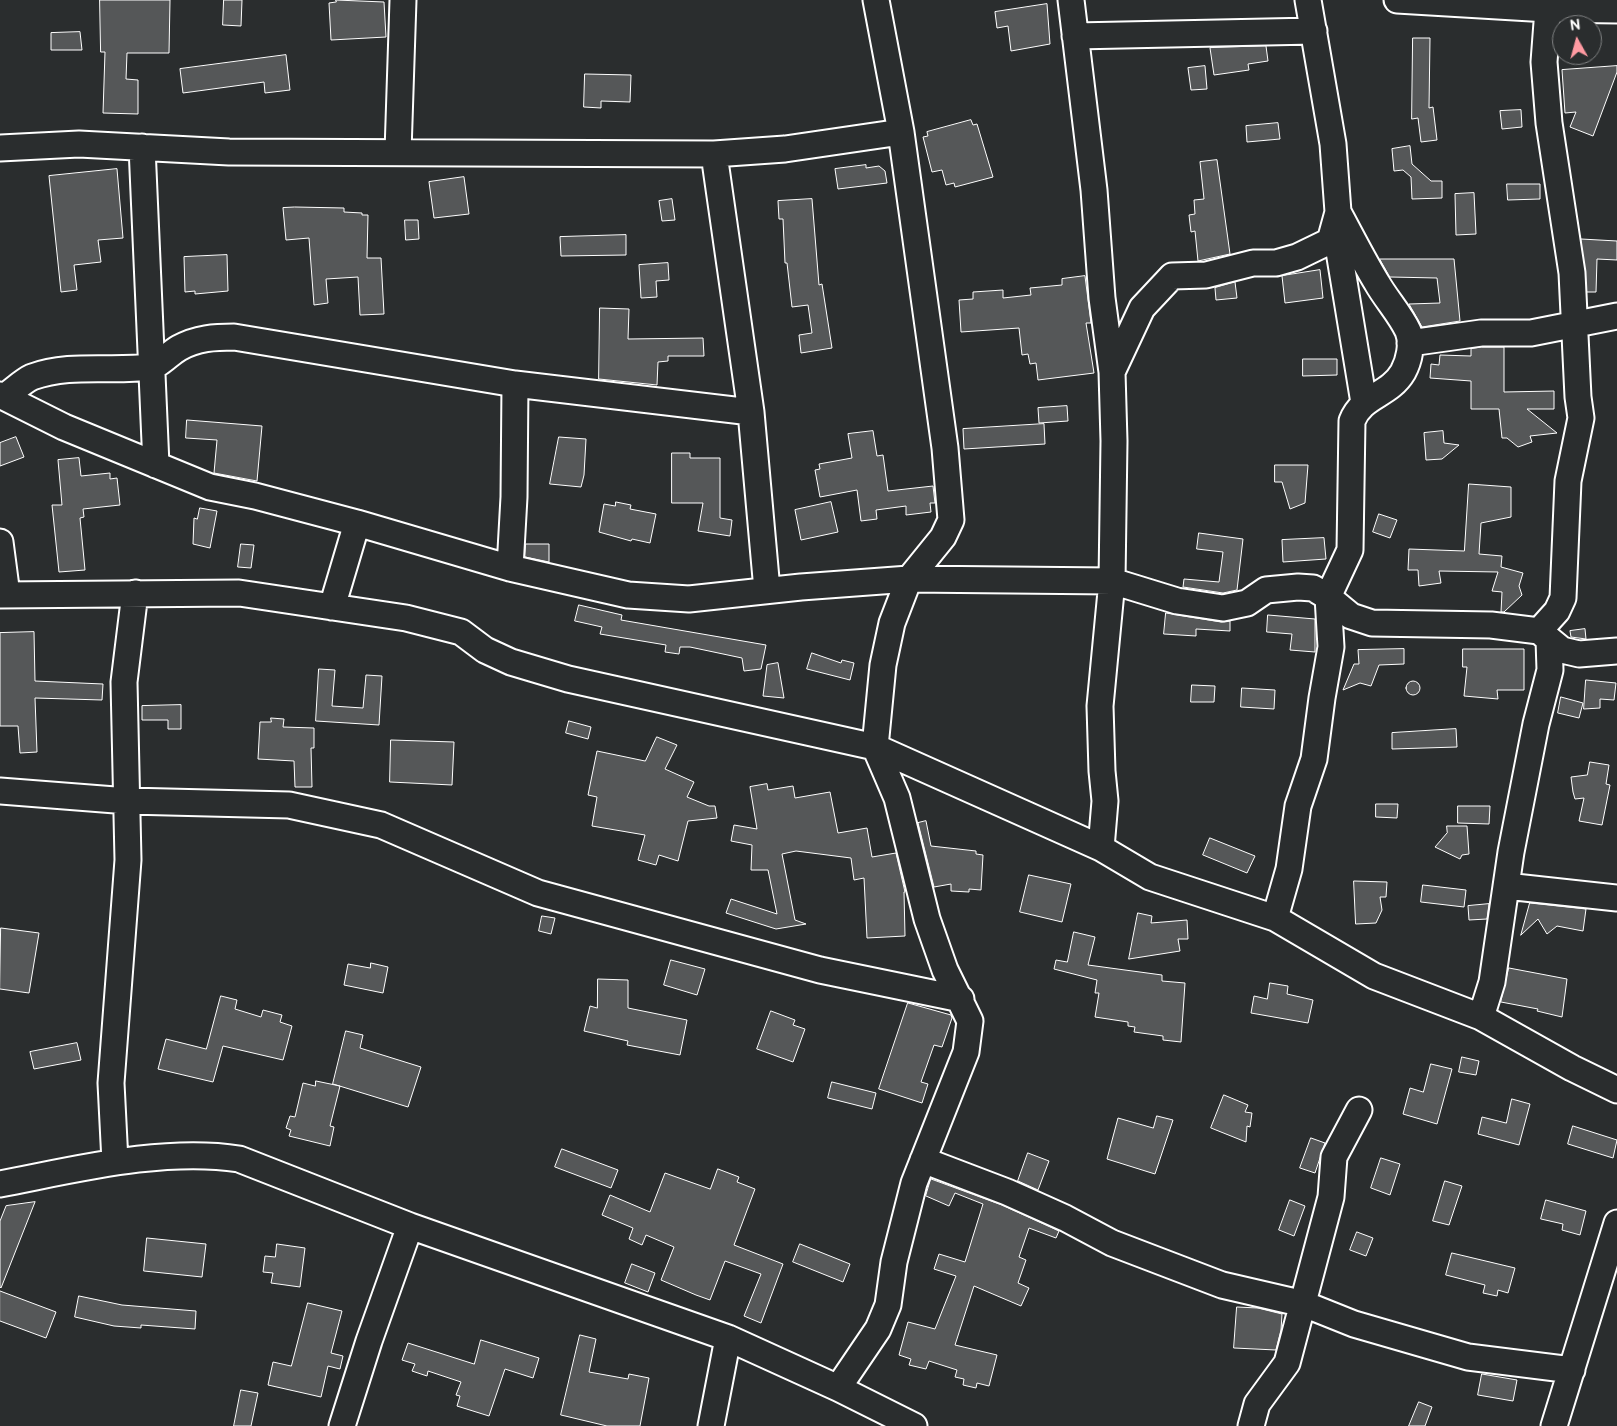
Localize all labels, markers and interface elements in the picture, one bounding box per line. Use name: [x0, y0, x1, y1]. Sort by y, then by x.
north arrow: [1552, 15, 1602, 65]
text: N: [1569, 17, 1581, 35]

